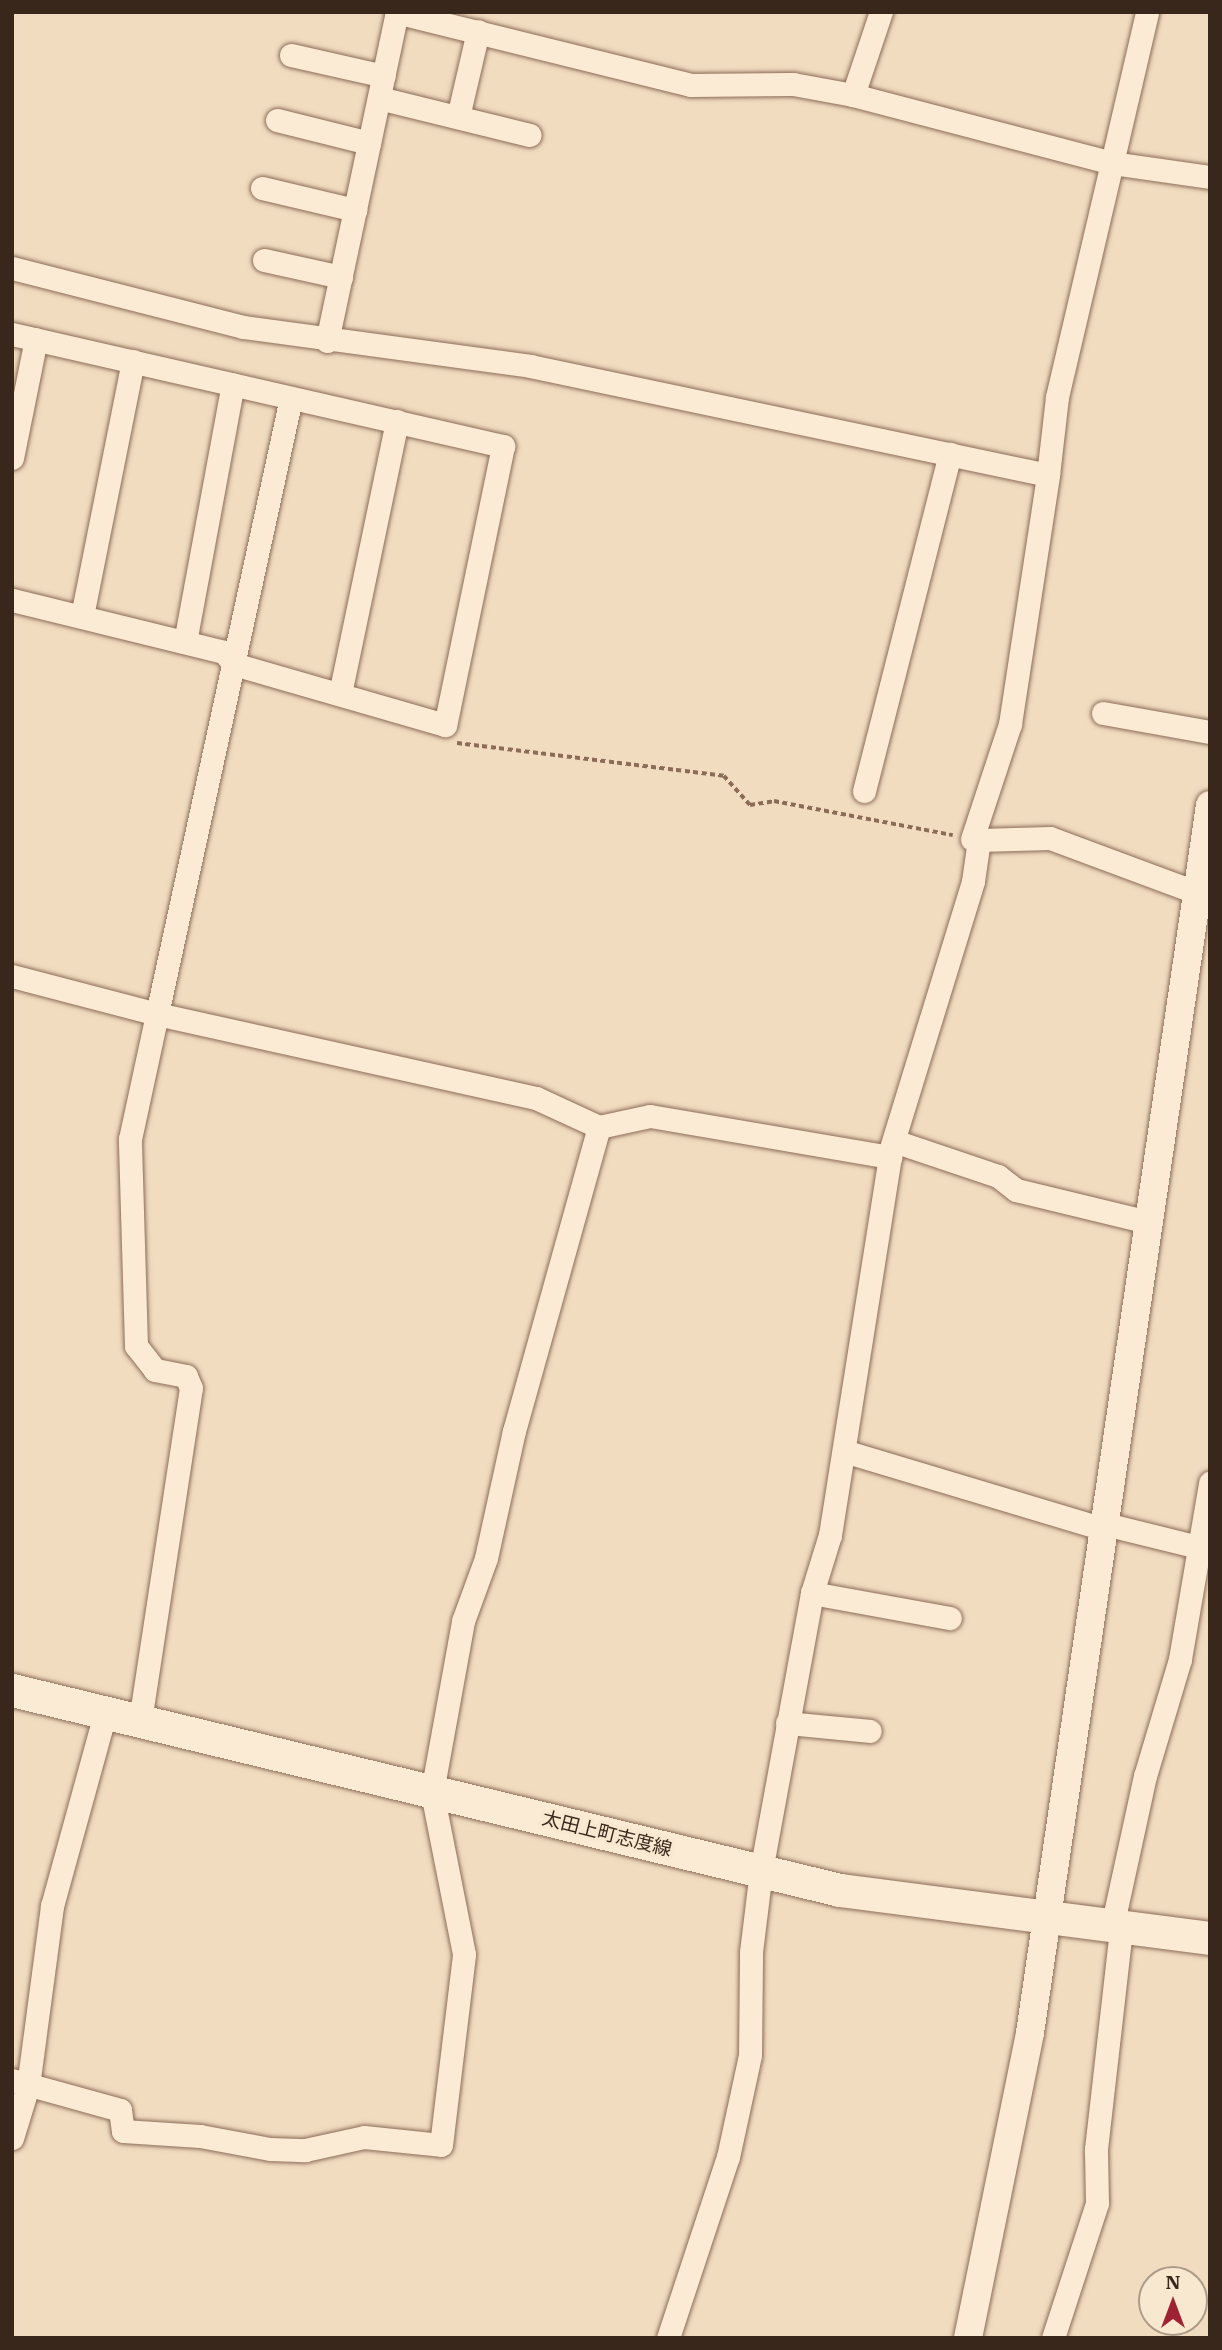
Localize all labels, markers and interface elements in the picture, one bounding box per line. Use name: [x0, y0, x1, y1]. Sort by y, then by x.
street label: 太田上町志度線: [540, 1807, 674, 1861]
north arrow: [1138, 2266, 1208, 2336]
text: N: [1165, 2270, 1181, 2294]

